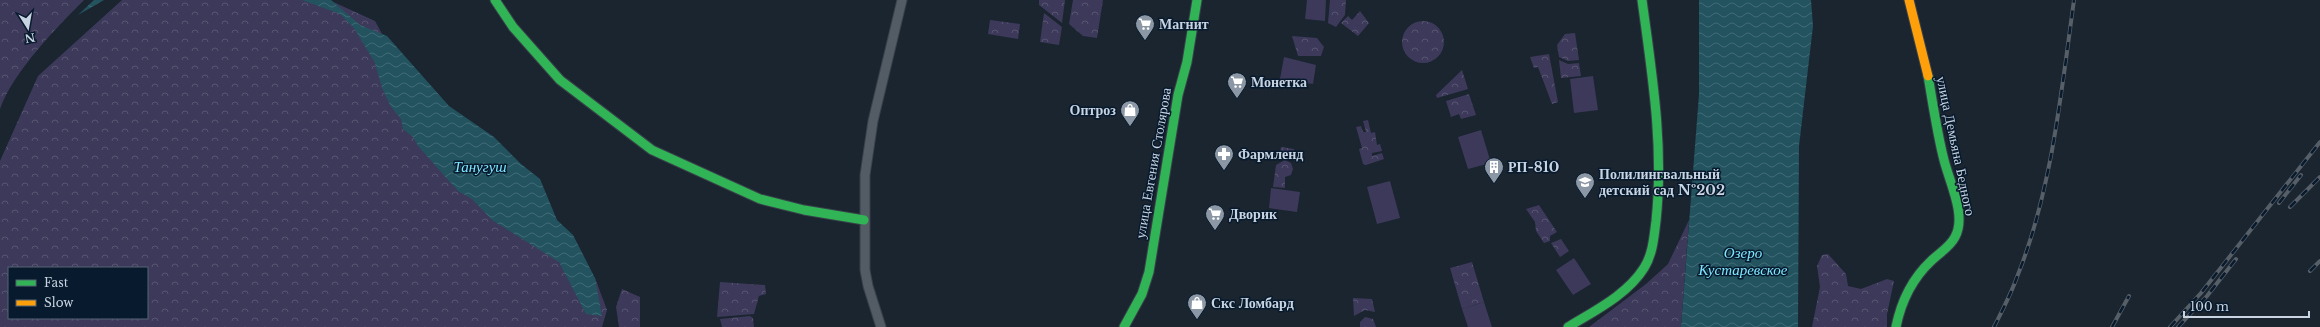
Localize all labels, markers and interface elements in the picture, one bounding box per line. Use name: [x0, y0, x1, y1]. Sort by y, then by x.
north arrow: [8, 8, 48, 48]
supermarket icon: Магнит: [1134, 13, 1156, 41]
place label: Магнит: [1159, 15, 1209, 33]
text: N: [23, 30, 36, 46]
supermarket icon: Монетка: [1226, 71, 1248, 99]
place label: Монетка: [1251, 73, 1307, 91]
street label: улица Демьяна Бедного: [1932, 75, 1980, 217]
street label: улица Евгения Столярова: [1131, 85, 1175, 240]
shop icon: Оптроз: [1119, 99, 1141, 127]
place label: Оптроз: [1070, 101, 1116, 119]
pharmacy icon: Фармленд: [1213, 143, 1235, 171]
place label: Фармленд: [1238, 145, 1303, 163]
building icon: РП-810: [1483, 156, 1505, 184]
water label: Танугуш: [453, 157, 507, 176]
place label: РП-810: [1508, 158, 1559, 176]
place label: Полилингвальный детский сад №202: [1599, 165, 1725, 199]
school or university icon: Полилингвальный детский сад №202: [1574, 171, 1596, 199]
supermarket icon: Дворик: [1204, 203, 1226, 231]
place label: Дворик: [1229, 205, 1278, 223]
water label: Озеро Кустаревское: [1698, 243, 1788, 279]
legend: [8, 267, 148, 319]
text: Fast: [44, 275, 69, 290]
shop icon: Скс Ломбард: [1186, 292, 1208, 320]
scale bar: [2184, 293, 2309, 319]
place label: Скс Ломбард: [1211, 294, 1294, 312]
text: Slow: [44, 295, 74, 310]
text: 100 m: [2190, 299, 2229, 314]

